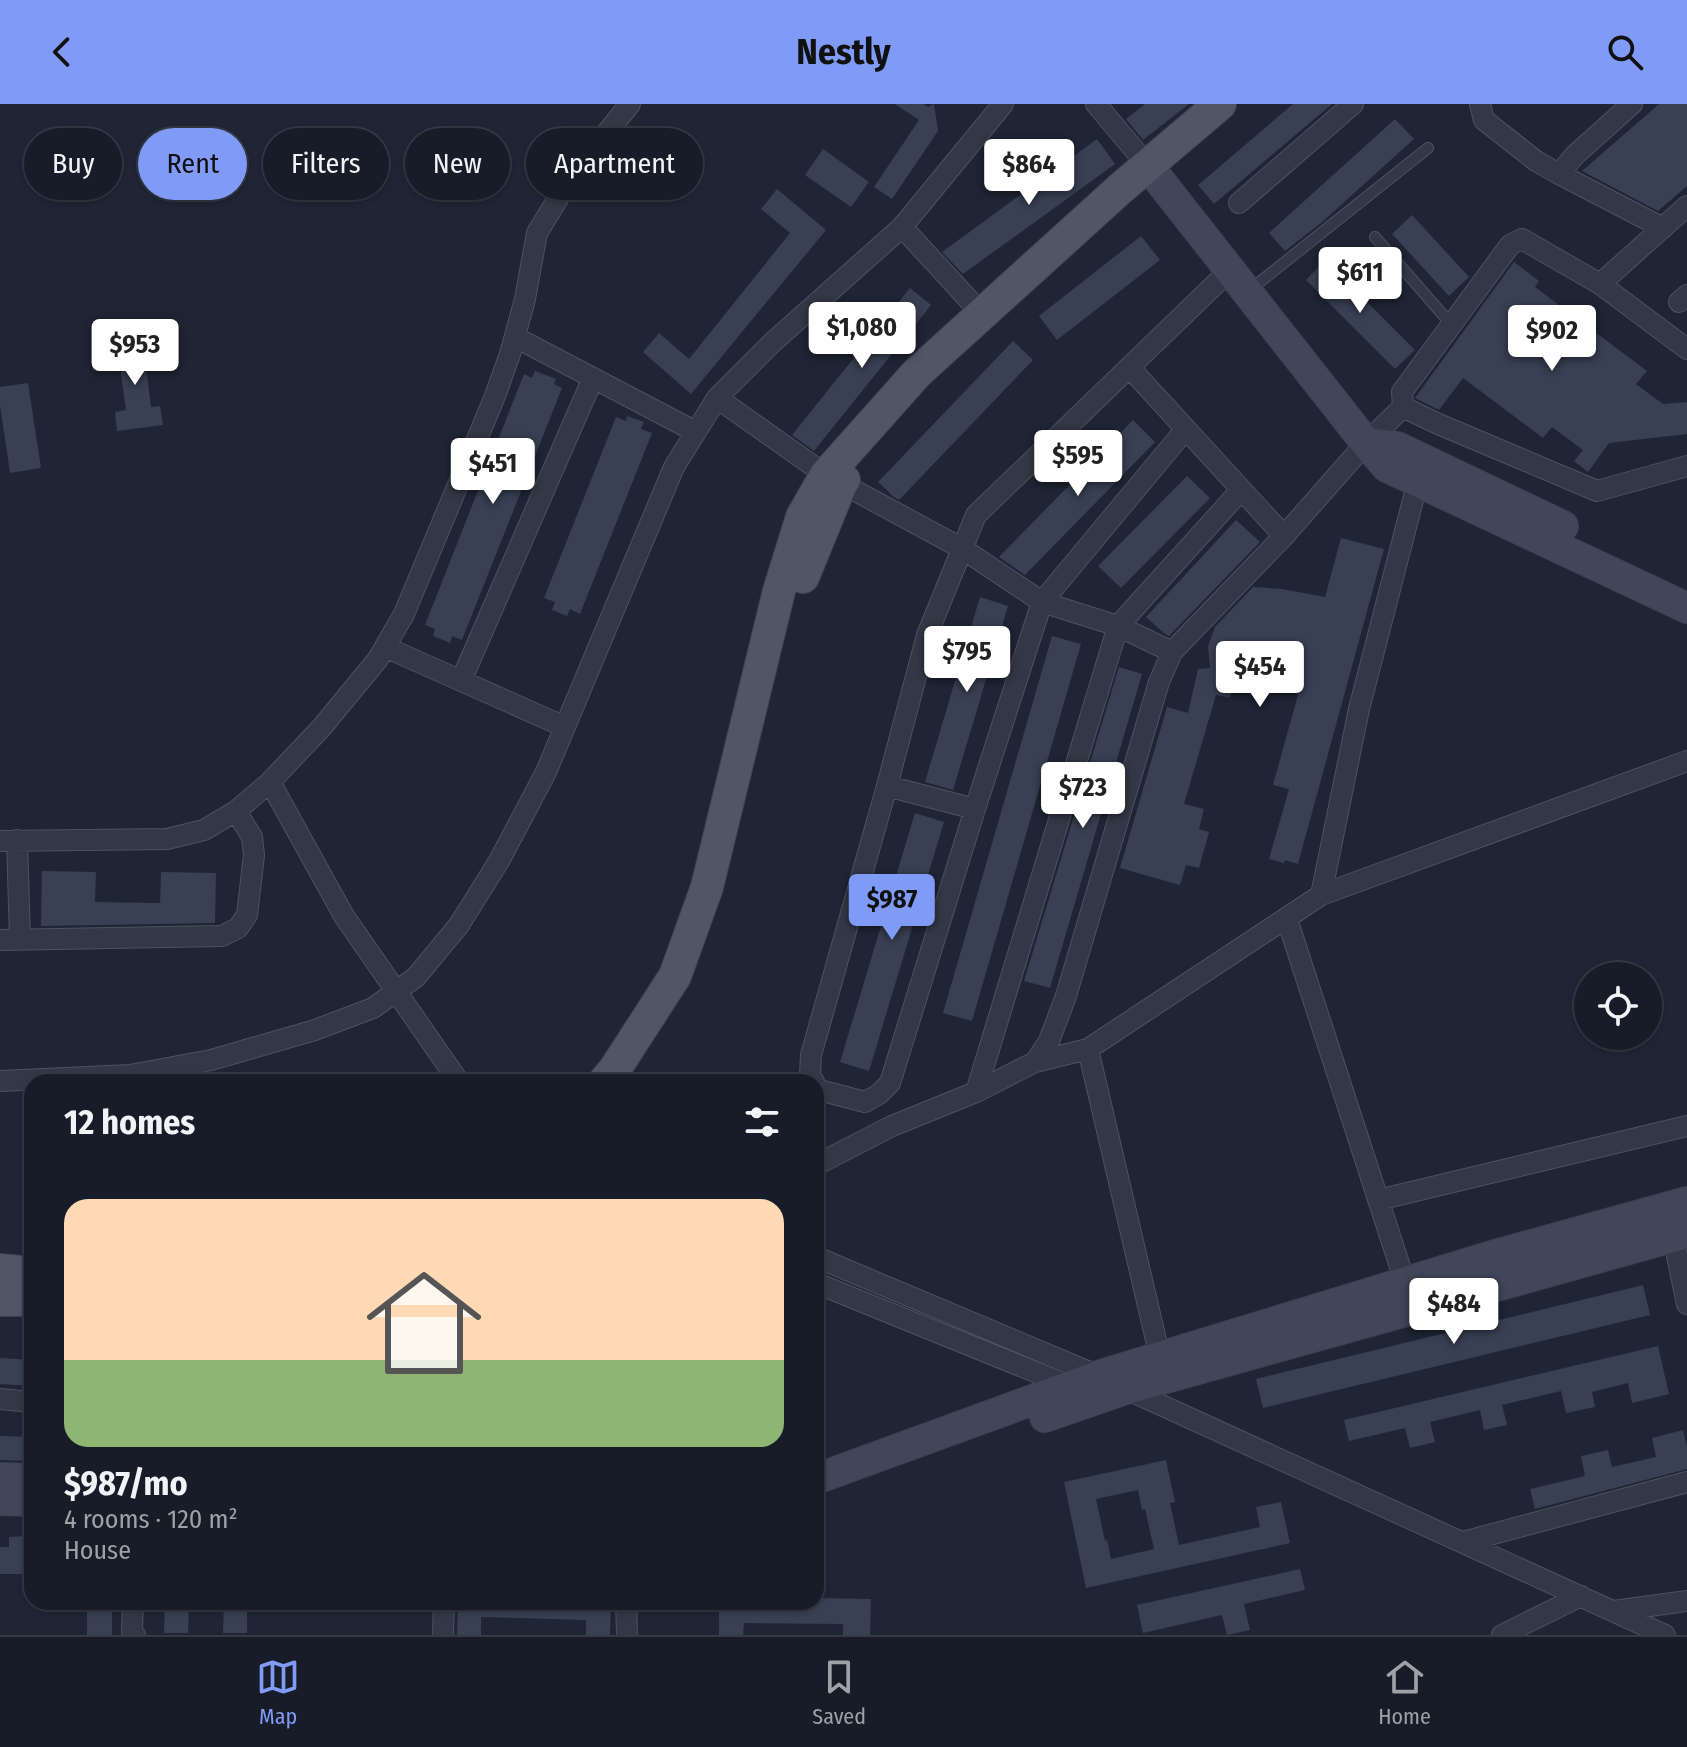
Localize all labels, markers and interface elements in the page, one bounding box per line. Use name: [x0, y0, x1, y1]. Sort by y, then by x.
icon: back: [40, 30, 84, 74]
text: Nestly: [796, 30, 891, 74]
icon: search: [1603, 30, 1647, 74]
chip: Buy: [24, 128, 122, 200]
chip: Rent: [138, 128, 247, 200]
chip: Filters: [263, 128, 389, 200]
chip: New: [405, 128, 510, 200]
chip: Apartment: [526, 128, 703, 200]
pin: $864: [982, 139, 1076, 207]
text: $864: [1002, 149, 1056, 180]
pin: $611: [1313, 247, 1407, 315]
text: $611: [1337, 257, 1383, 288]
pin: $1,080: [797, 302, 927, 370]
pin: $902: [1505, 305, 1599, 373]
text: $1,080: [827, 312, 897, 343]
text: $902: [1526, 315, 1578, 346]
pin: $953: [88, 319, 182, 387]
text: $953: [110, 329, 160, 360]
pin: $595: [1031, 430, 1125, 498]
pin: $451: [446, 438, 540, 506]
text: $595: [1052, 440, 1104, 471]
text: $451: [469, 448, 517, 479]
pin: $795: [920, 626, 1014, 694]
text: $795: [942, 636, 992, 667]
pin: $454: [1213, 641, 1307, 709]
text: $454: [1234, 651, 1286, 682]
pin: $723: [1036, 762, 1130, 830]
text: $723: [1059, 772, 1107, 803]
pin: $987: [845, 874, 939, 942]
text: $987: [867, 884, 917, 915]
map controls: [1574, 962, 1662, 1050]
button: locate: [1574, 962, 1662, 1050]
icon: filters: [740, 1100, 784, 1144]
text: 12 homes: [64, 1102, 195, 1143]
icon: home: [352, 1251, 496, 1395]
pin: $484: [1407, 1278, 1501, 1346]
text: $484: [1427, 1288, 1481, 1319]
text: $987/mo: [64, 1463, 188, 1504]
text: 4 rooms · 120 m²: [64, 1504, 238, 1535]
text: House: [64, 1535, 131, 1566]
tab: Map: [256, 1655, 300, 1730]
tab: Saved: [812, 1655, 866, 1730]
tab: Home: [1378, 1655, 1431, 1730]

